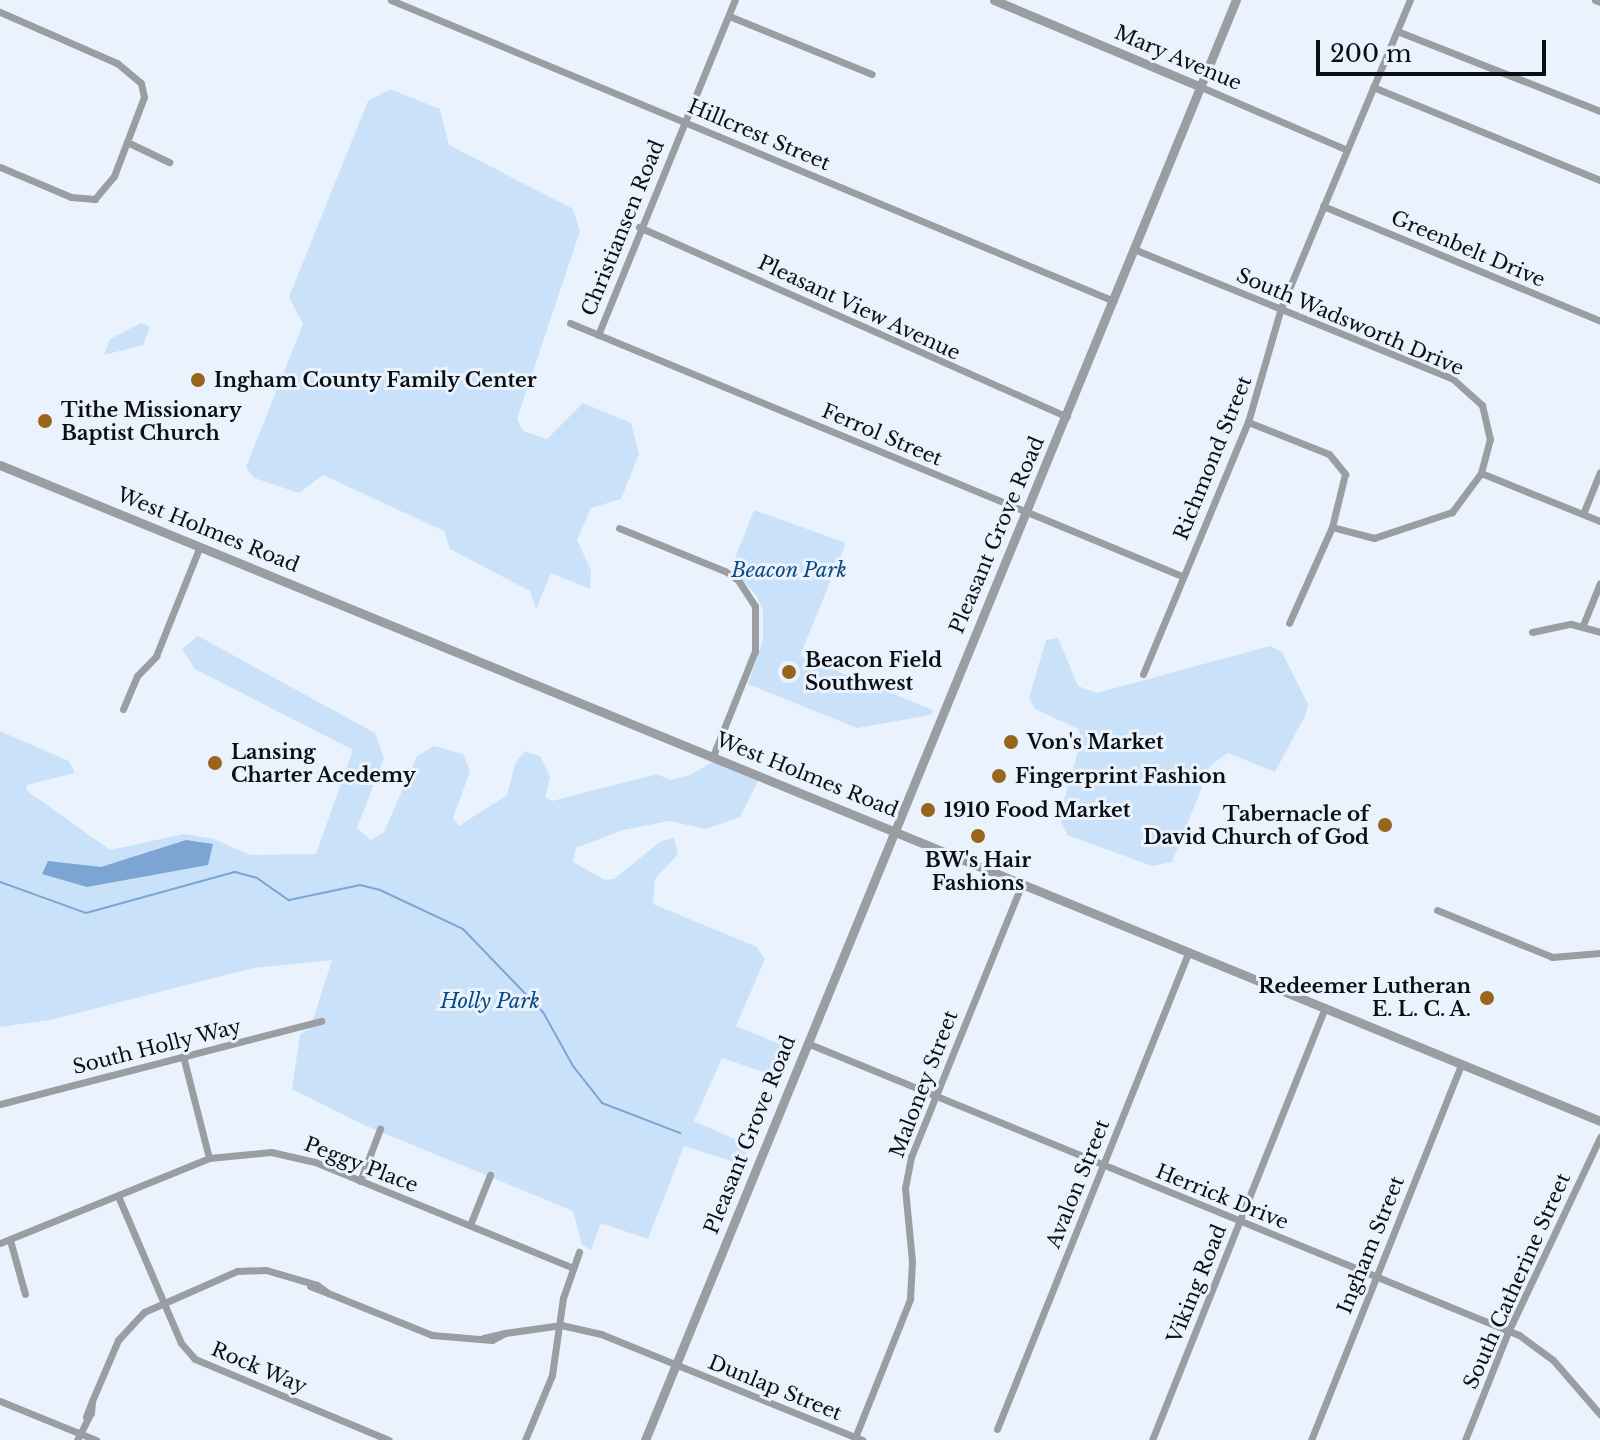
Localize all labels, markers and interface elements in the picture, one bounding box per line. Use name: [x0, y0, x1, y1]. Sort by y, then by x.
street label: Mary Avenue: [1110, 20, 1246, 96]
scale bar: [1320, 24, 1550, 74]
text: 200 m: [1330, 39, 1412, 68]
street label: Hillcrest Street: [684, 94, 834, 176]
street label: Christiansen Road: [577, 136, 669, 320]
street label: Greenbelt Drive: [1387, 206, 1549, 292]
street label: Pleasant View Avenue: [753, 250, 965, 366]
street label: South Wadsworth Drive: [1232, 263, 1468, 381]
place label: Ingham County Family Center: [214, 368, 538, 392]
marker: Ingham County Family Center: [189, 371, 207, 389]
street label: Richmond Street: [1169, 372, 1257, 544]
place label: Tithe Missionary Baptist Church: [61, 398, 242, 445]
street label: Ferrol Street: [818, 399, 946, 471]
marker: Tithe Missionary Baptist Church: [36, 412, 54, 430]
street label: Pleasant Grove Road: [945, 433, 1049, 637]
street label: West Holmes Road: [113, 482, 303, 578]
park label: Beacon Park: [731, 558, 847, 582]
place label: Beacon Field Southwest: [805, 648, 942, 695]
marker: Beacon Field Southwest: [780, 663, 798, 681]
street label: West Holmes Road: [712, 727, 902, 823]
place label: Von's Market: [1027, 730, 1164, 754]
marker: Von's Market: [1002, 733, 1020, 751]
place label: Lansing Charter Acedemy: [231, 740, 417, 787]
marker: Lansing Charter Acedemy: [206, 754, 224, 772]
place label: Fingerprint Fashion: [1015, 764, 1226, 788]
marker: Fingerprint Fashion: [990, 767, 1008, 785]
place label: 1910 Food Market: [944, 798, 1130, 822]
marker: 1910 Food Market: [919, 801, 937, 819]
place label: Tabernacle of David Church of God: [1143, 802, 1369, 849]
marker: Tabernacle of David Church of God: [1376, 816, 1394, 834]
marker: BW's Hair Fashions: [969, 827, 987, 845]
place label: BW's Hair Fashions: [925, 848, 1031, 895]
place label: Redeemer Lutheran E. L. C. A.: [1258, 974, 1471, 1021]
park label: Holly Park: [440, 989, 540, 1013]
marker: Redeemer Lutheran E. L. C. A.: [1478, 989, 1496, 1007]
street label: Maloney Street: [885, 1007, 963, 1161]
street label: South Holly Way: [70, 1014, 244, 1080]
street label: Pleasant Grove Road: [699, 1032, 801, 1238]
street label: Avalon Street: [1041, 1116, 1115, 1252]
street label: Peggy Place: [300, 1132, 422, 1198]
street label: Herrick Drive: [1152, 1159, 1292, 1235]
street label: South Catherine Street: [1458, 1169, 1576, 1393]
street label: Ingham Street: [1332, 1173, 1410, 1317]
street label: Viking Road: [1162, 1221, 1232, 1347]
street label: Rock Way: [207, 1337, 311, 1399]
street label: Dunlap Street: [705, 1350, 845, 1426]

